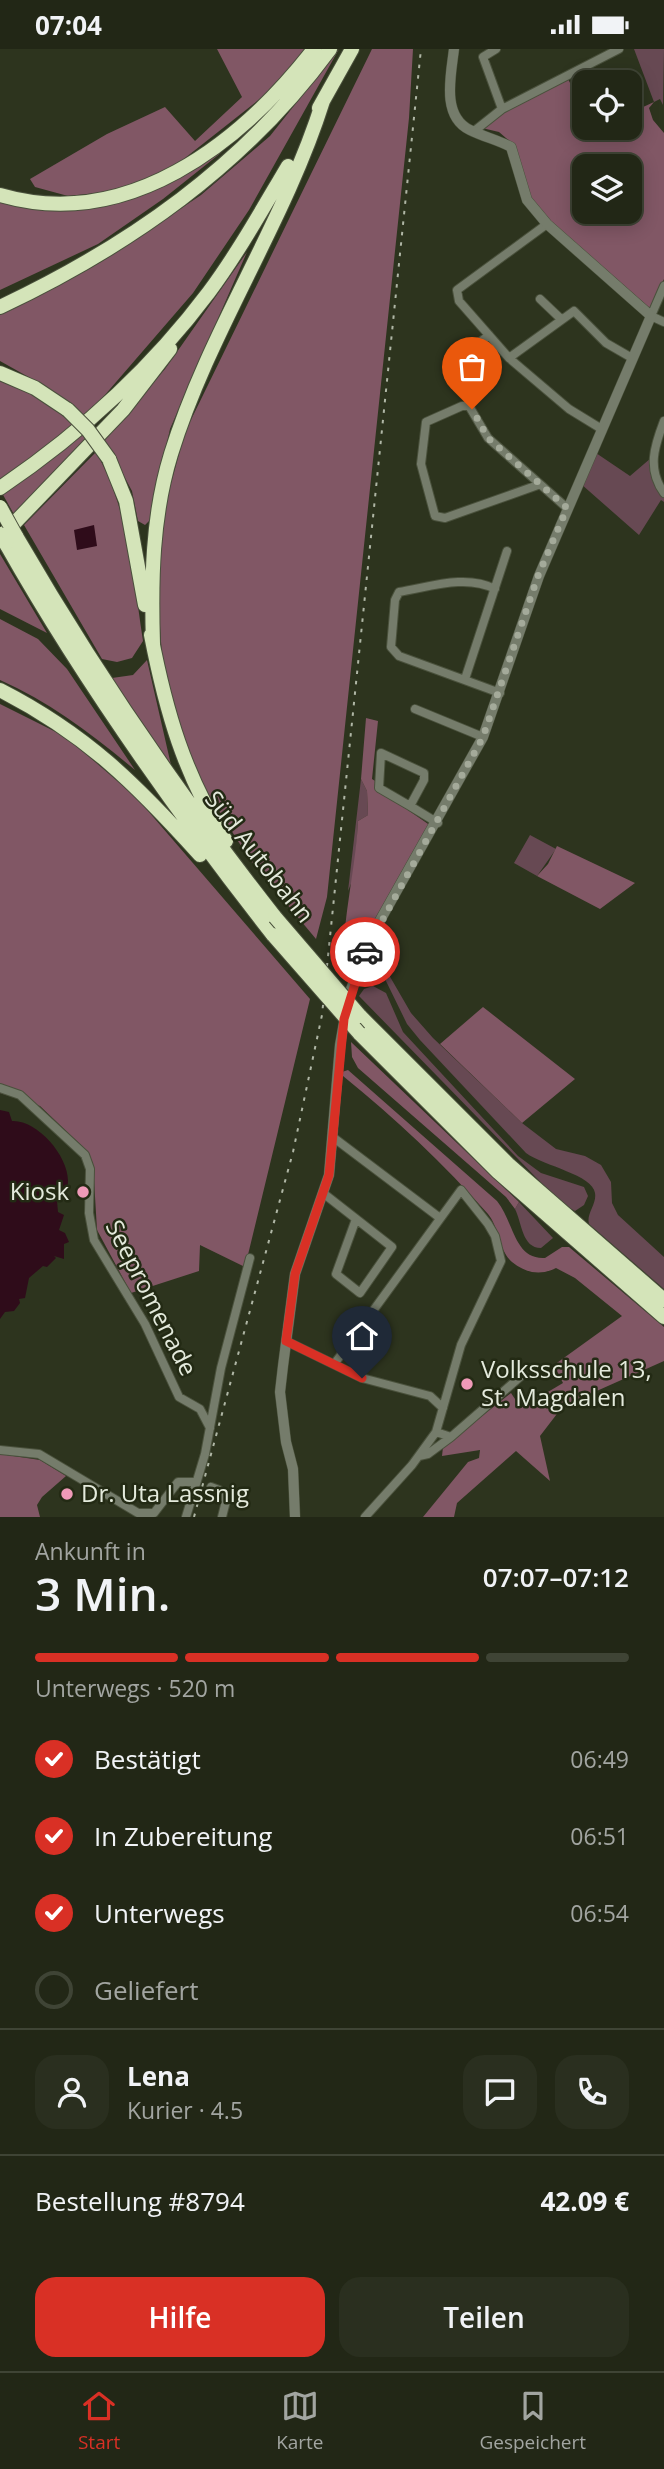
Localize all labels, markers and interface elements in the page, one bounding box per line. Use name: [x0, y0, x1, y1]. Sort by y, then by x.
text: 07:04: [35, 7, 102, 43]
map controls: [572, 70, 642, 224]
button: locate: [572, 70, 642, 140]
button: layers: [572, 154, 642, 224]
pin: [442, 337, 502, 409]
icon: bag: [453, 348, 491, 386]
street label: Süd Autobahn: [198, 783, 322, 929]
courier: [330, 917, 400, 987]
icon: car: [346, 933, 384, 971]
place label: Kiosk: [10, 1174, 69, 1207]
marker: Kiosk: [75, 1184, 91, 1200]
street label: Seepromenade: [99, 1214, 206, 1381]
pin: [332, 1306, 392, 1378]
icon: home: [343, 1317, 381, 1355]
place label: Volksschule 13, St. Magdalen: [481, 1352, 652, 1413]
marker: Volksschule 13, St. Magdalen: [459, 1376, 475, 1392]
place label: Dr. Uta Lassnig: [81, 1476, 249, 1509]
marker: Dr. Uta Lassnig: [59, 1486, 75, 1502]
text: Ankunft in: [35, 1535, 146, 1567]
text: 07:07–07:12: [483, 1559, 629, 1595]
text: 3 Min.: [35, 1562, 170, 1624]
text: Unterwegs · 520 m: [35, 1672, 235, 1704]
icon: check: [35, 1740, 73, 1778]
text: Bestätigt: [94, 1741, 201, 1777]
text: 06:49: [570, 1743, 629, 1775]
icon: check: [35, 1817, 73, 1855]
text: In Zubereitung: [94, 1818, 272, 1854]
text: 06:51: [570, 1820, 629, 1852]
icon: check: [35, 1894, 73, 1932]
text: Unterwegs: [94, 1895, 225, 1931]
text: 06:54: [570, 1897, 629, 1929]
text: Geliefert: [94, 1972, 198, 2008]
button: person: [35, 2055, 109, 2129]
button: chat: [463, 2055, 537, 2129]
button: phone: [555, 2055, 629, 2129]
text: Lena: [127, 2058, 190, 2094]
text: Kurier · 4.5: [127, 2094, 243, 2126]
text: Bestellung #8794: [35, 2183, 245, 2219]
text: 42.09 €: [541, 2183, 629, 2219]
button: Hilfe: [35, 2277, 325, 2357]
button: Teilen: [339, 2277, 629, 2357]
tab: Start: [78, 2387, 120, 2455]
tab: Karte: [276, 2387, 324, 2455]
tab: Gespeichert: [479, 2387, 586, 2455]

